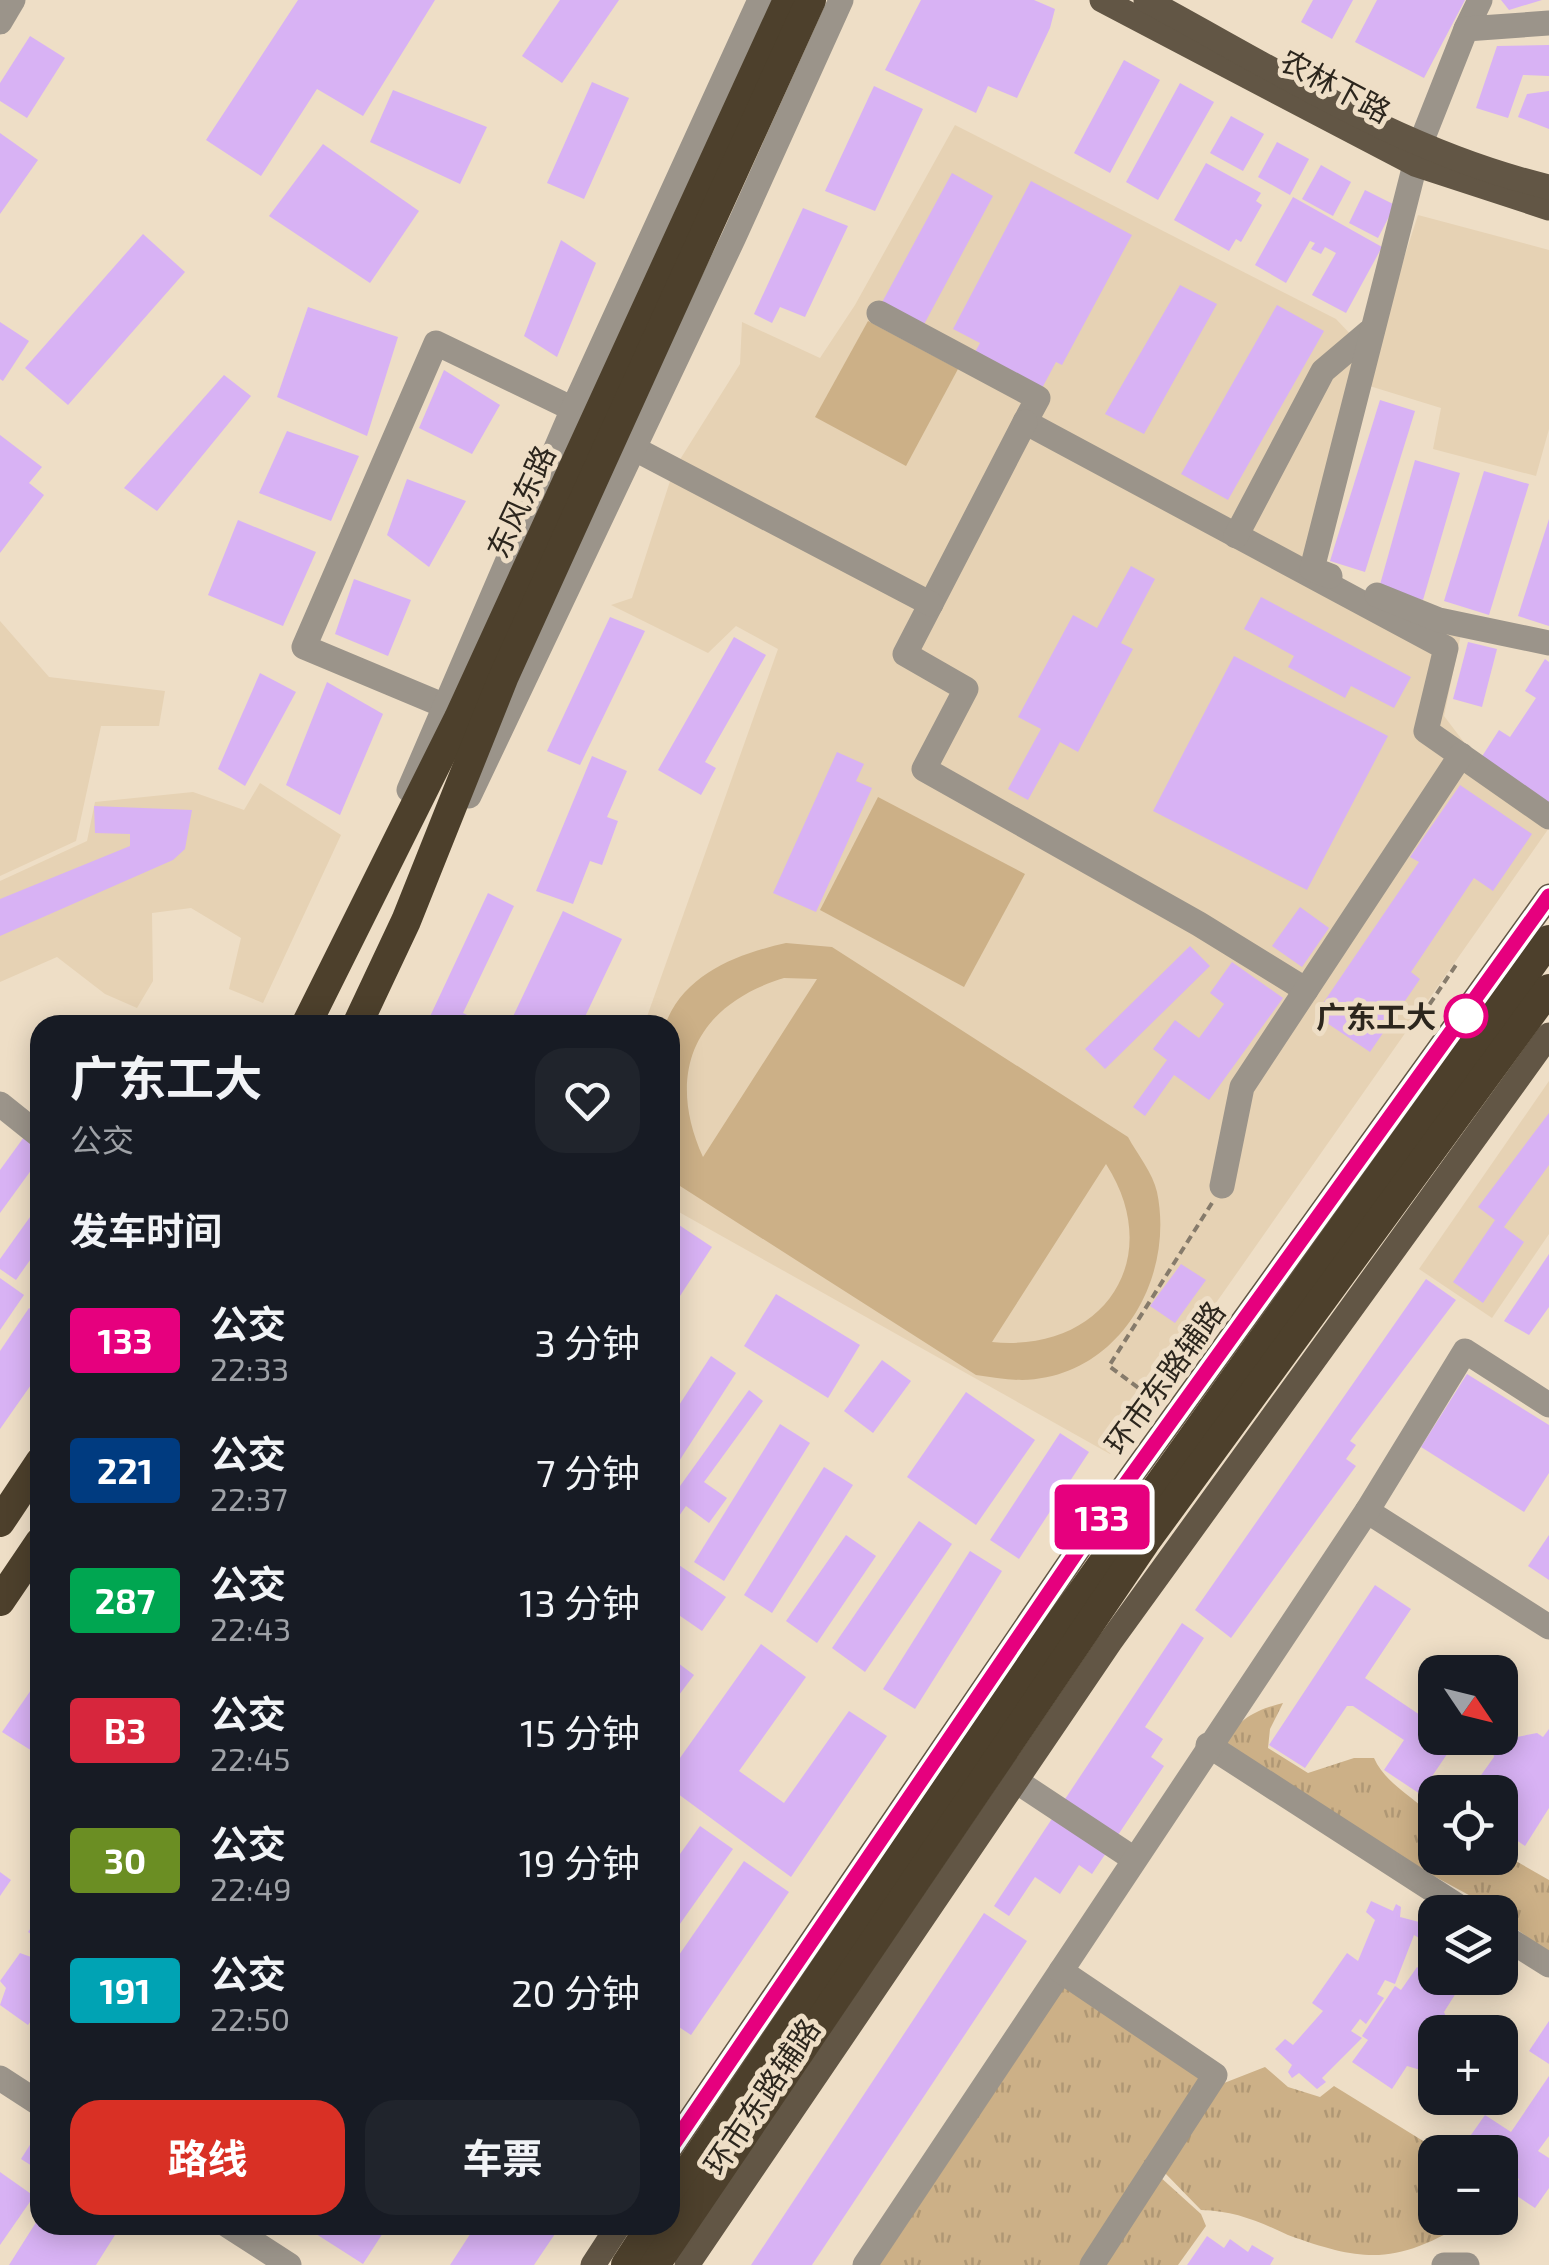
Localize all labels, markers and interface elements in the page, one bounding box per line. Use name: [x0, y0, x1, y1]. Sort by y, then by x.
street label: 农林下路: [1275, 41, 1397, 129]
street label: 东风东路: [478, 439, 562, 563]
marker: 广东工大: [1445, 995, 1487, 1037]
place label: 广东工大: [1316, 998, 1436, 1034]
text: 广东工大: [70, 1048, 262, 1106]
button: heart: [535, 1048, 640, 1153]
text: 公交: [70, 1120, 134, 1158]
text: 发车时间: [70, 1207, 222, 1253]
street label: 环市东路辅路: [1097, 1294, 1231, 1460]
text: 公交: [210, 1300, 286, 1346]
text: 133: [98, 1319, 152, 1361]
text: 3 分钟: [534, 1319, 640, 1365]
text: 22:33: [210, 1349, 289, 1387]
text: 公交: [210, 1430, 286, 1476]
text: 221: [97, 1449, 153, 1491]
text: 7 分钟: [536, 1449, 640, 1495]
text: 22:37: [210, 1479, 288, 1517]
line badge: 133: [1044, 1484, 1160, 1550]
text: 133: [1075, 1496, 1129, 1538]
text: 公交: [210, 1560, 286, 1606]
text: 287: [95, 1579, 155, 1621]
text: 13 分钟: [519, 1579, 640, 1625]
text: 22:43: [210, 1609, 291, 1647]
north arrow: [1418, 1655, 1518, 1755]
map controls: [1418, 1655, 1518, 2235]
text: 公交: [210, 1690, 286, 1736]
text: B3: [104, 1709, 146, 1751]
text: 15 分钟: [520, 1709, 640, 1755]
text: 22:45: [210, 1739, 290, 1777]
button: locate: [1418, 1775, 1518, 1875]
text: 公交: [210, 1820, 286, 1866]
text: 30: [104, 1839, 146, 1881]
text: 19 分钟: [519, 1839, 640, 1885]
text: 22:49: [210, 1869, 292, 1907]
button: layers: [1418, 1895, 1518, 1995]
text: 公交: [210, 1950, 286, 1996]
text: 191: [100, 1969, 150, 2011]
text: 20 分钟: [511, 1969, 640, 2015]
text: 22:50: [210, 1999, 290, 2037]
street label: 环市东路辅路: [696, 2011, 826, 2181]
button: +: [1418, 2015, 1518, 2115]
button: 路线: [70, 2100, 345, 2215]
button: 车票: [365, 2100, 640, 2215]
button: −: [1418, 2135, 1518, 2235]

